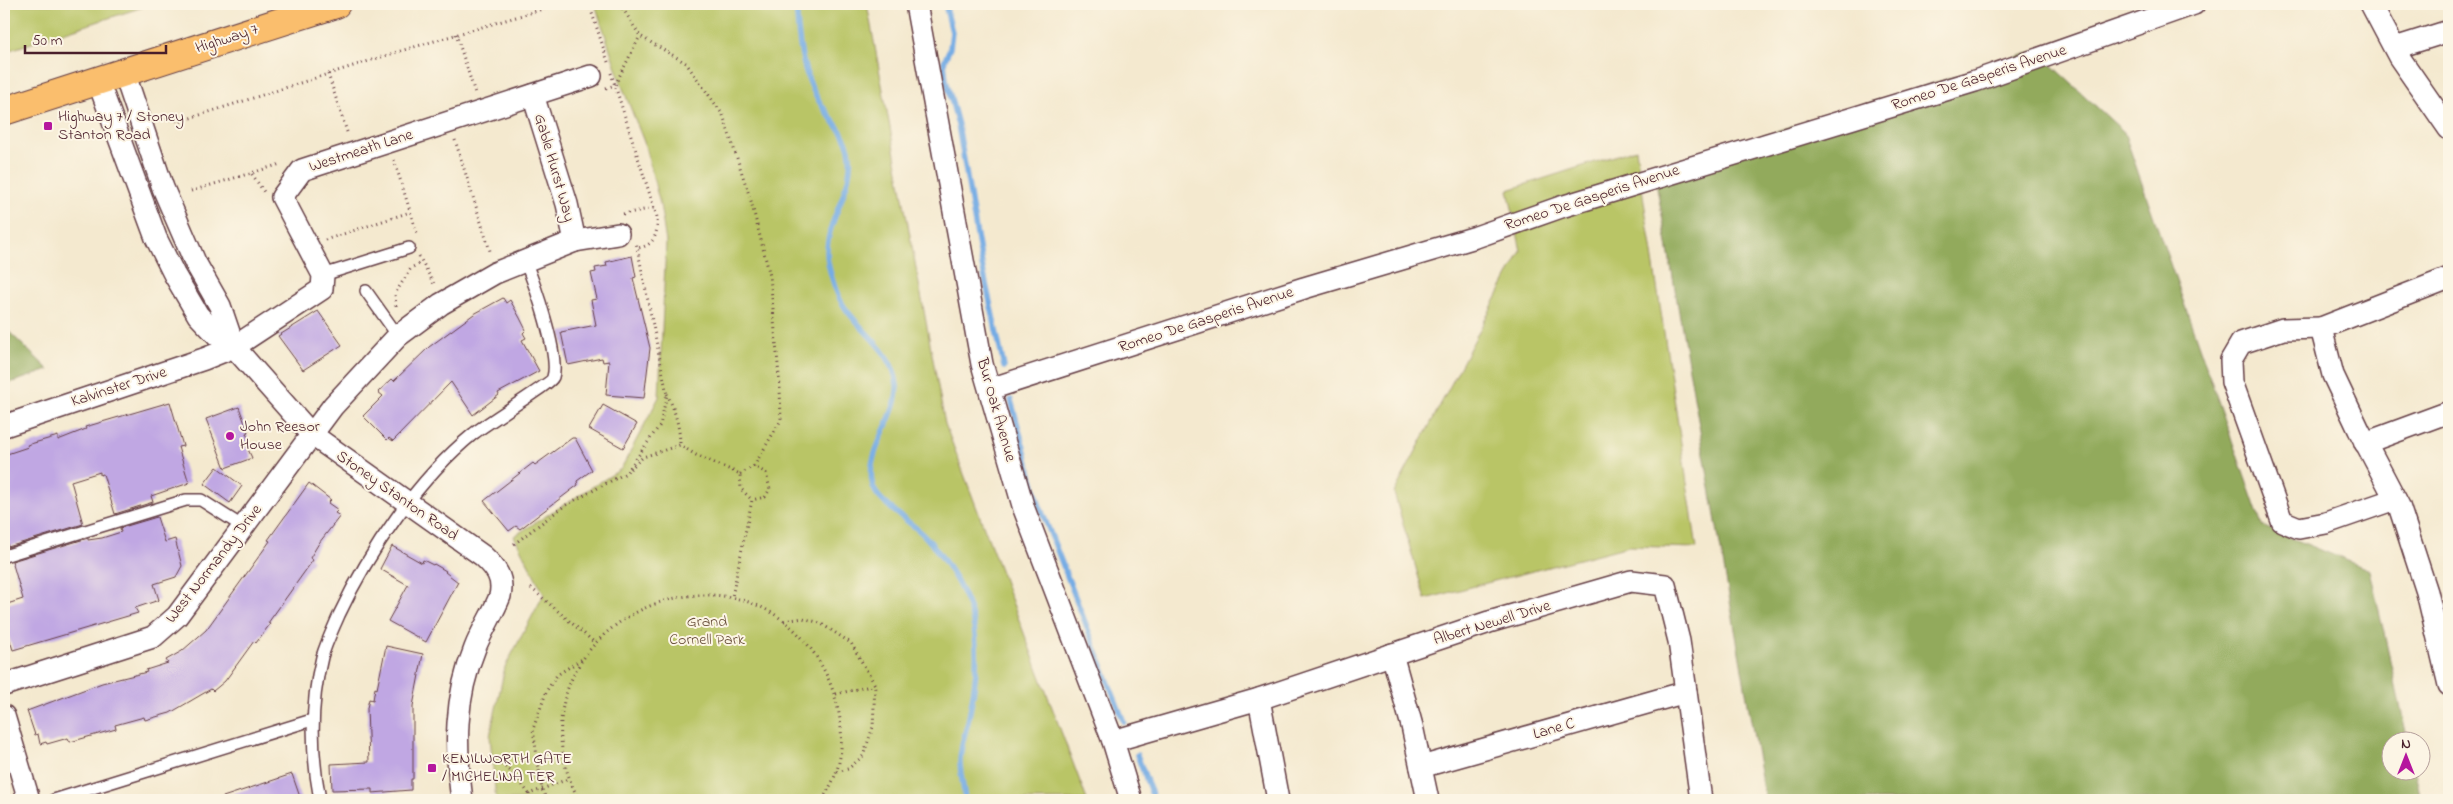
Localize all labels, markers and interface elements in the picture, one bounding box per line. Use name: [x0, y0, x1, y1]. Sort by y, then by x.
street label: Highway 7: [192, 17, 262, 60]
scale bar: [25, 22, 166, 54]
text: 50 m: [32, 30, 63, 52]
street label: Romeo De Gasperis Avenue: [1889, 38, 2070, 118]
place label: Highway 7 / Stoney Stanton Road: [58, 105, 184, 147]
street label: Gable Hurst Way: [527, 111, 581, 225]
marker: Highway 7 / Stoney Stanton Road: [42, 120, 54, 132]
street label: Westmeath Lane: [306, 123, 417, 179]
street label: Romeo De Gasperis Avenue: [1502, 158, 1683, 238]
street label: Romeo De Gasperis Avenue: [1116, 280, 1297, 360]
street label: Bur Oak Avenue: [969, 354, 1022, 465]
street label: Kalvinster Drive: [68, 360, 171, 414]
place label: John Reesor House: [240, 415, 320, 457]
marker: John Reesor House: [224, 430, 236, 442]
street label: Stoney Stanton Road: [331, 445, 463, 547]
street label: West Normandy Drive: [160, 499, 269, 629]
street label: Albert Newell Drive: [1431, 594, 1554, 652]
park label: Grand Cornell Park: [669, 610, 746, 652]
street label: Lane C: [1530, 712, 1578, 746]
north arrow: [2380, 732, 2430, 782]
text: N: [2401, 734, 2411, 755]
place label: KENILWORTH GATE / MICHELINA TER: [442, 747, 572, 789]
marker: KENILWORTH GATE / MICHELINA TER: [426, 762, 438, 774]

